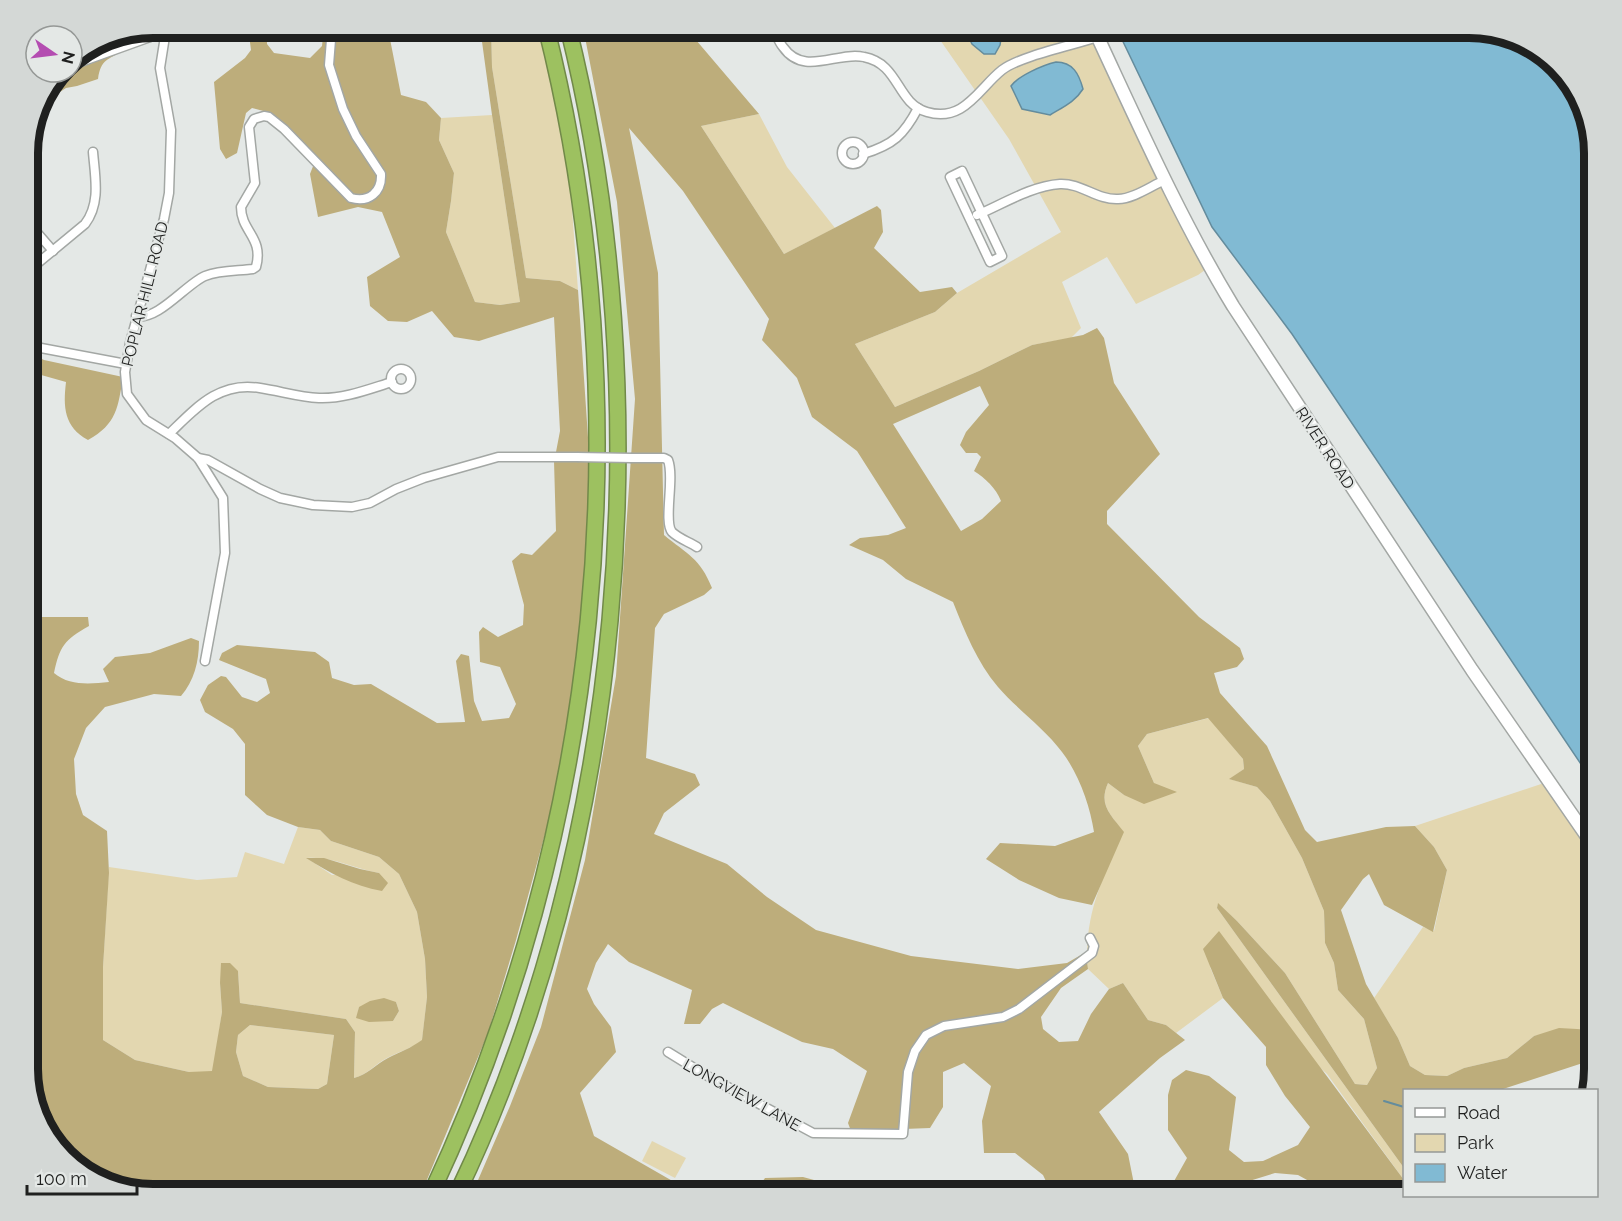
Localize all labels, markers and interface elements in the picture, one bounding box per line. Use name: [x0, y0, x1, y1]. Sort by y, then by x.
north arrow: [24, 24, 84, 84]
text: N: [57, 49, 79, 66]
street label: POPLAR HILL ROAD: [118, 219, 172, 369]
street label: RIVER ROAD: [1291, 403, 1359, 493]
street label: LONGVIEW LANE: [680, 1055, 804, 1135]
legend: [1403, 1089, 1598, 1197]
text: Road: [1457, 1102, 1500, 1123]
text: Park: [1457, 1132, 1494, 1153]
scale bar: [27, 1158, 136, 1196]
text: Water: [1457, 1162, 1508, 1183]
text: 100 m: [36, 1168, 87, 1189]

